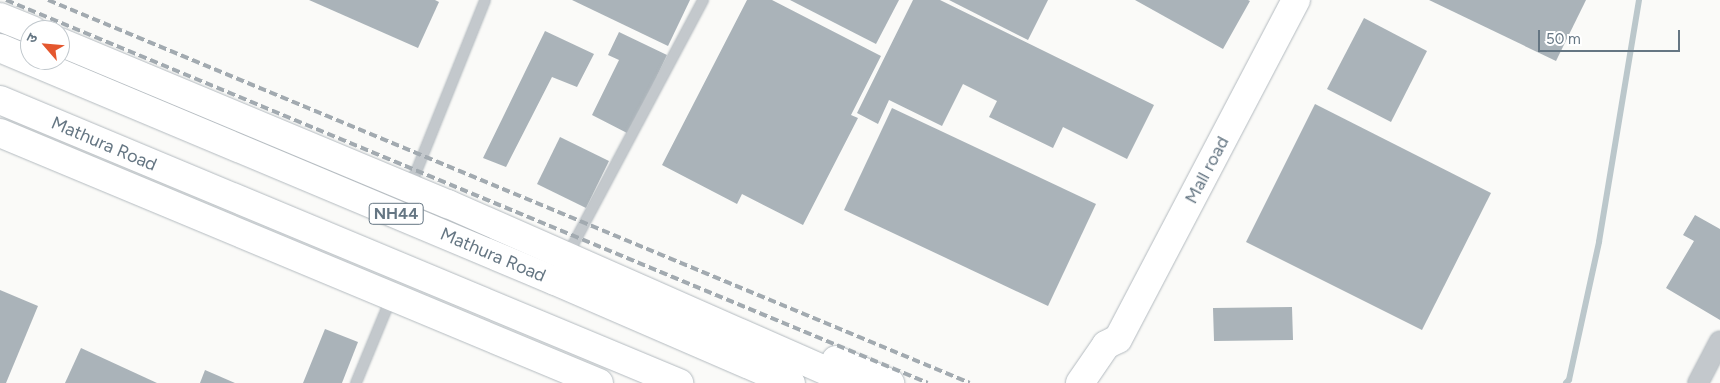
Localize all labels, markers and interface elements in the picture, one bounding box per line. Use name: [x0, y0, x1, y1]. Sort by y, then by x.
north arrow: [20, 20, 70, 70]
scale bar: [1540, 20, 1682, 52]
text: 50 m: [1546, 30, 1581, 48]
text: उ: [23, 31, 42, 46]
street label: Mathura Road: [48, 112, 160, 176]
street label: Mall road: [1180, 133, 1234, 207]
road number: NH44: [368, 200, 424, 228]
street label: Mathura Road: [437, 223, 549, 287]

